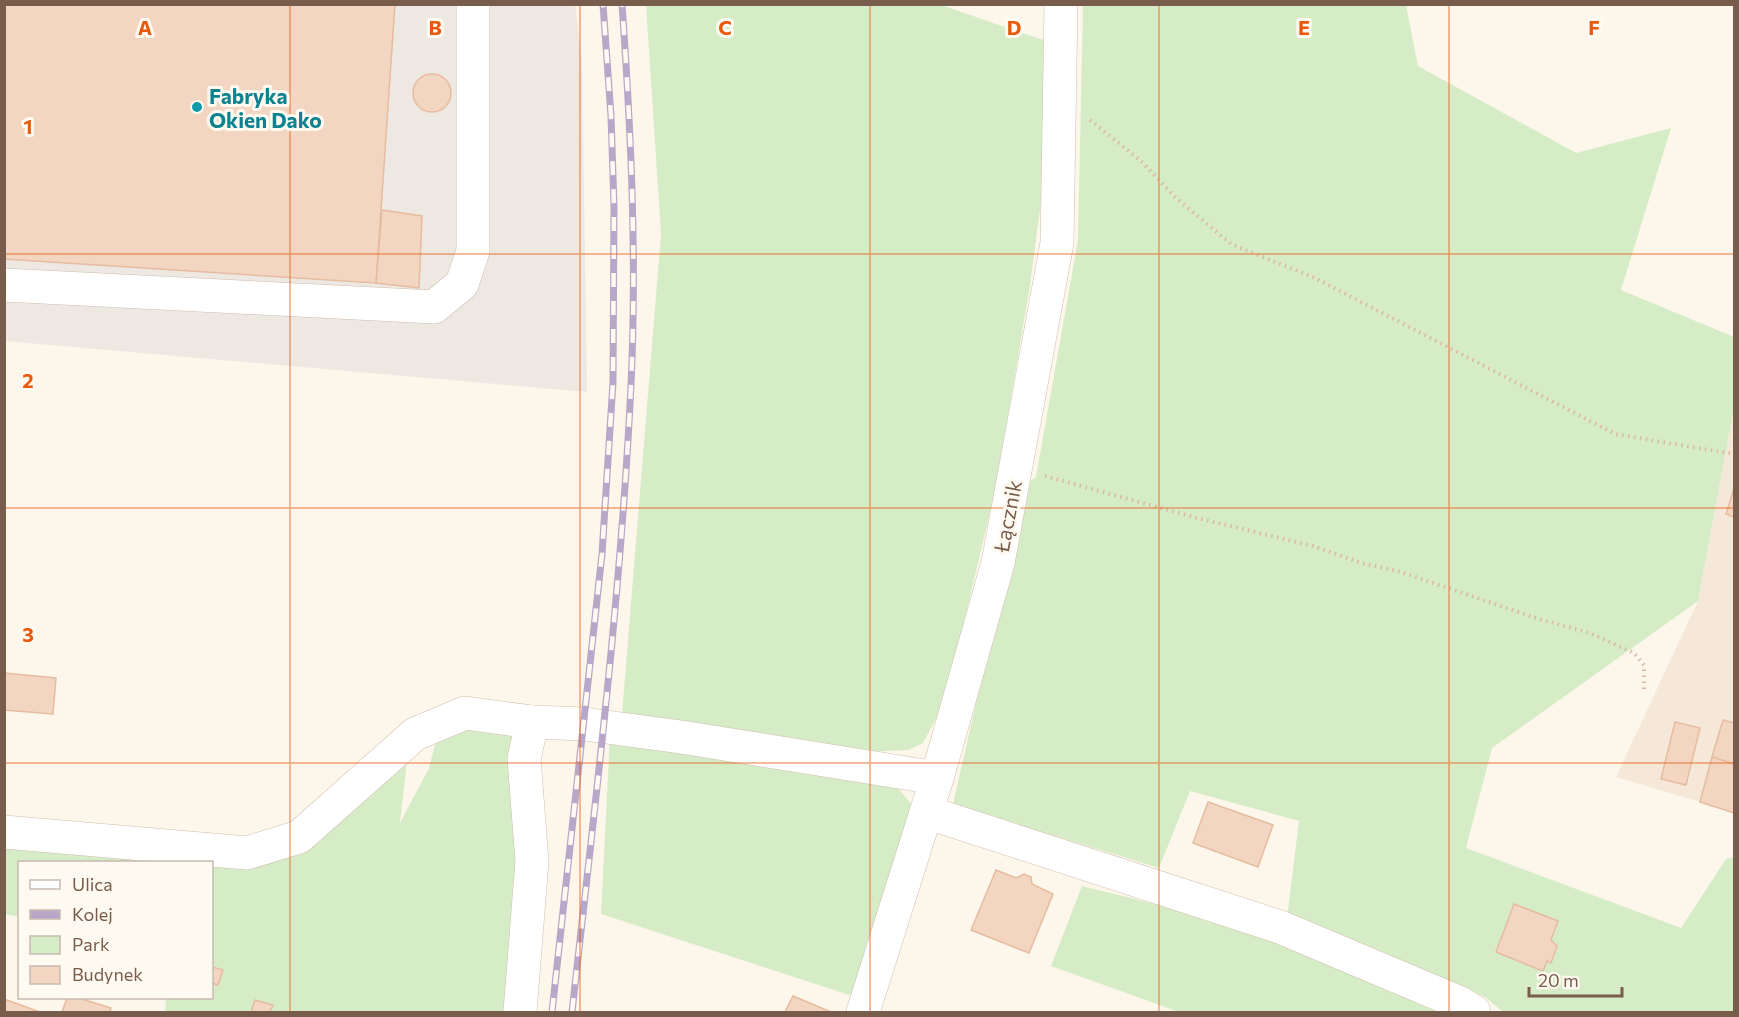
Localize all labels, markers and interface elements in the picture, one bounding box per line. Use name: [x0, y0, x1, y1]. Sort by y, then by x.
text: A: [138, 15, 152, 39]
text: B: [428, 15, 442, 39]
text: C: [718, 15, 732, 39]
text: D: [1007, 15, 1021, 39]
text: E: [1298, 15, 1310, 39]
text: F: [1588, 15, 1600, 39]
place label: Fabryka Okien Dako: [209, 83, 322, 132]
marker: Fabryka Okien Dako: [190, 100, 204, 114]
text: 1: [23, 114, 33, 138]
text: 2: [22, 368, 34, 392]
street label: Łącznik: [988, 478, 1026, 555]
text: 3: [22, 622, 34, 646]
legend: [18, 861, 213, 999]
text: Ulica: [72, 873, 113, 895]
text: Kolej: [72, 903, 113, 925]
text: Park: [72, 933, 110, 955]
scale bar: [1529, 960, 1622, 998]
text: Budynek: [72, 963, 143, 985]
text: 20 m: [1538, 969, 1579, 991]

